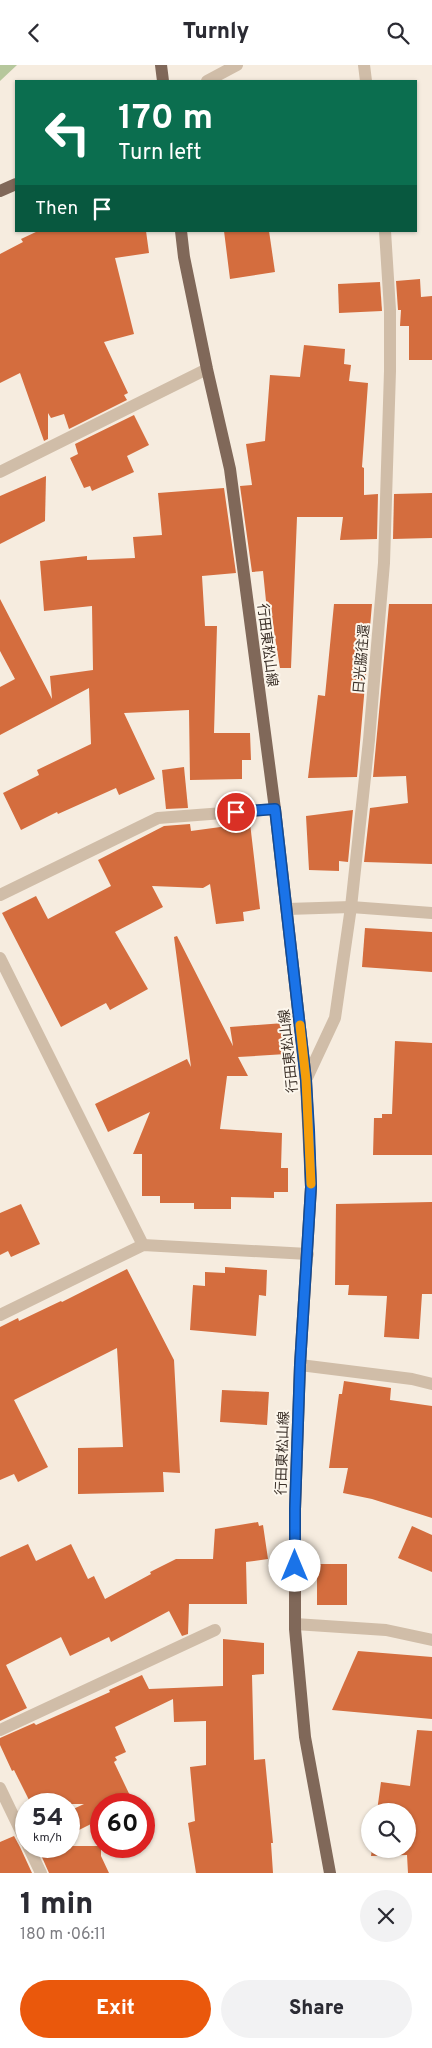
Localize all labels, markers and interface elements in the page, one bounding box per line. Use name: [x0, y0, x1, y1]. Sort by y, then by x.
icon: back: [20, 19, 48, 47]
text: Turnly: [183, 19, 249, 46]
icon: search: [384, 19, 412, 47]
text: 170 m: [118, 97, 213, 141]
icon: left: [35, 100, 100, 165]
text: Turn left: [118, 140, 201, 167]
icon: arrive: [88, 195, 116, 223]
text: Then: [35, 197, 78, 221]
street label: 行田東松山線: [253, 602, 280, 688]
street label: 日光脇往還: [351, 624, 374, 695]
pin: [215, 791, 257, 833]
icon: arrive: [222, 798, 250, 826]
street label: 行田東松山線: [277, 1008, 302, 1094]
street label: 行田東松山線: [274, 1411, 293, 1495]
position arrow: [268, 1539, 320, 1591]
speed limit sign: 60: [90, 1793, 155, 1858]
text: 54: [32, 1803, 63, 1835]
map controls: [361, 1803, 416, 1858]
button: search: [361, 1803, 416, 1858]
text: km/h: [33, 1830, 62, 1846]
text: 1 min: [20, 1887, 93, 1924]
button: close: [360, 1890, 412, 1942]
text: 180 m · 06:11: [20, 1925, 106, 1945]
button: Exit: [20, 1980, 211, 2038]
button: Share: [221, 1980, 412, 2038]

